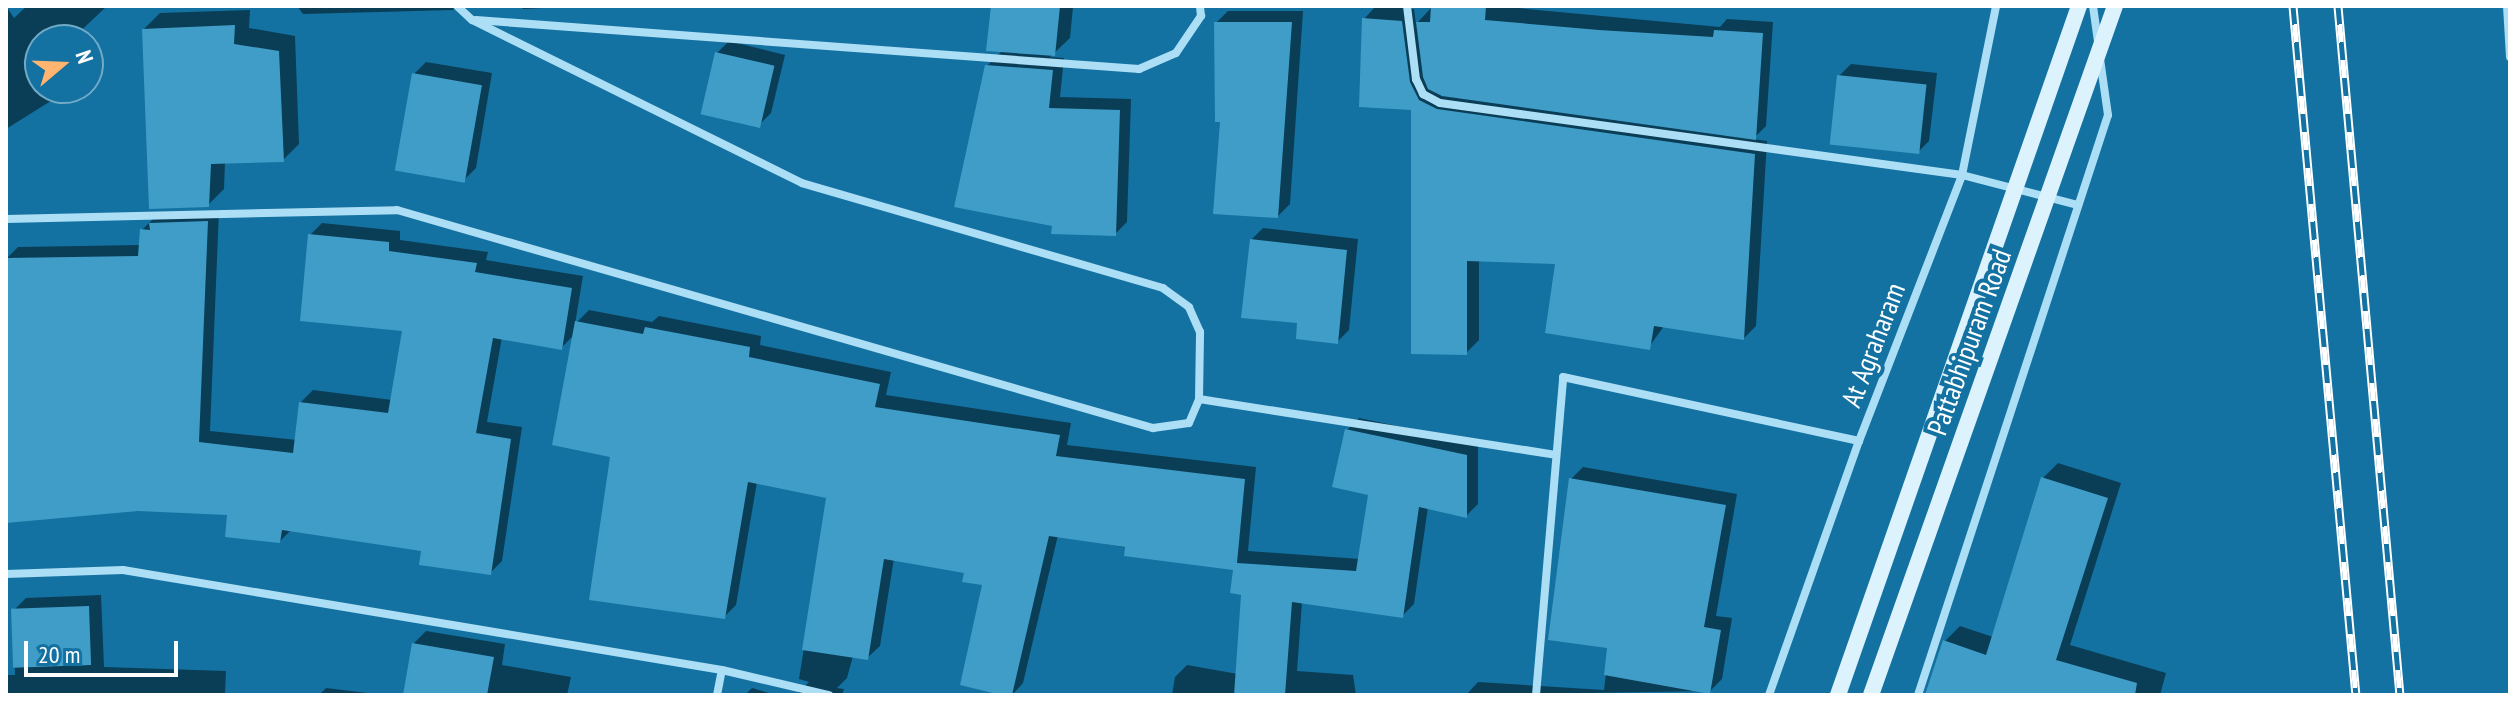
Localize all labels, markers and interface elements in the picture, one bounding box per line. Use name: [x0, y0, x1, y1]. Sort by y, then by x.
north arrow: [24, 24, 104, 104]
text: N: [70, 47, 100, 67]
street label: Pattabhipuram Road: [1920, 244, 2018, 440]
street label: At Agraharam: [1834, 278, 1912, 412]
scale bar: [28, 625, 182, 675]
text: 20 m: [38, 639, 80, 670]

